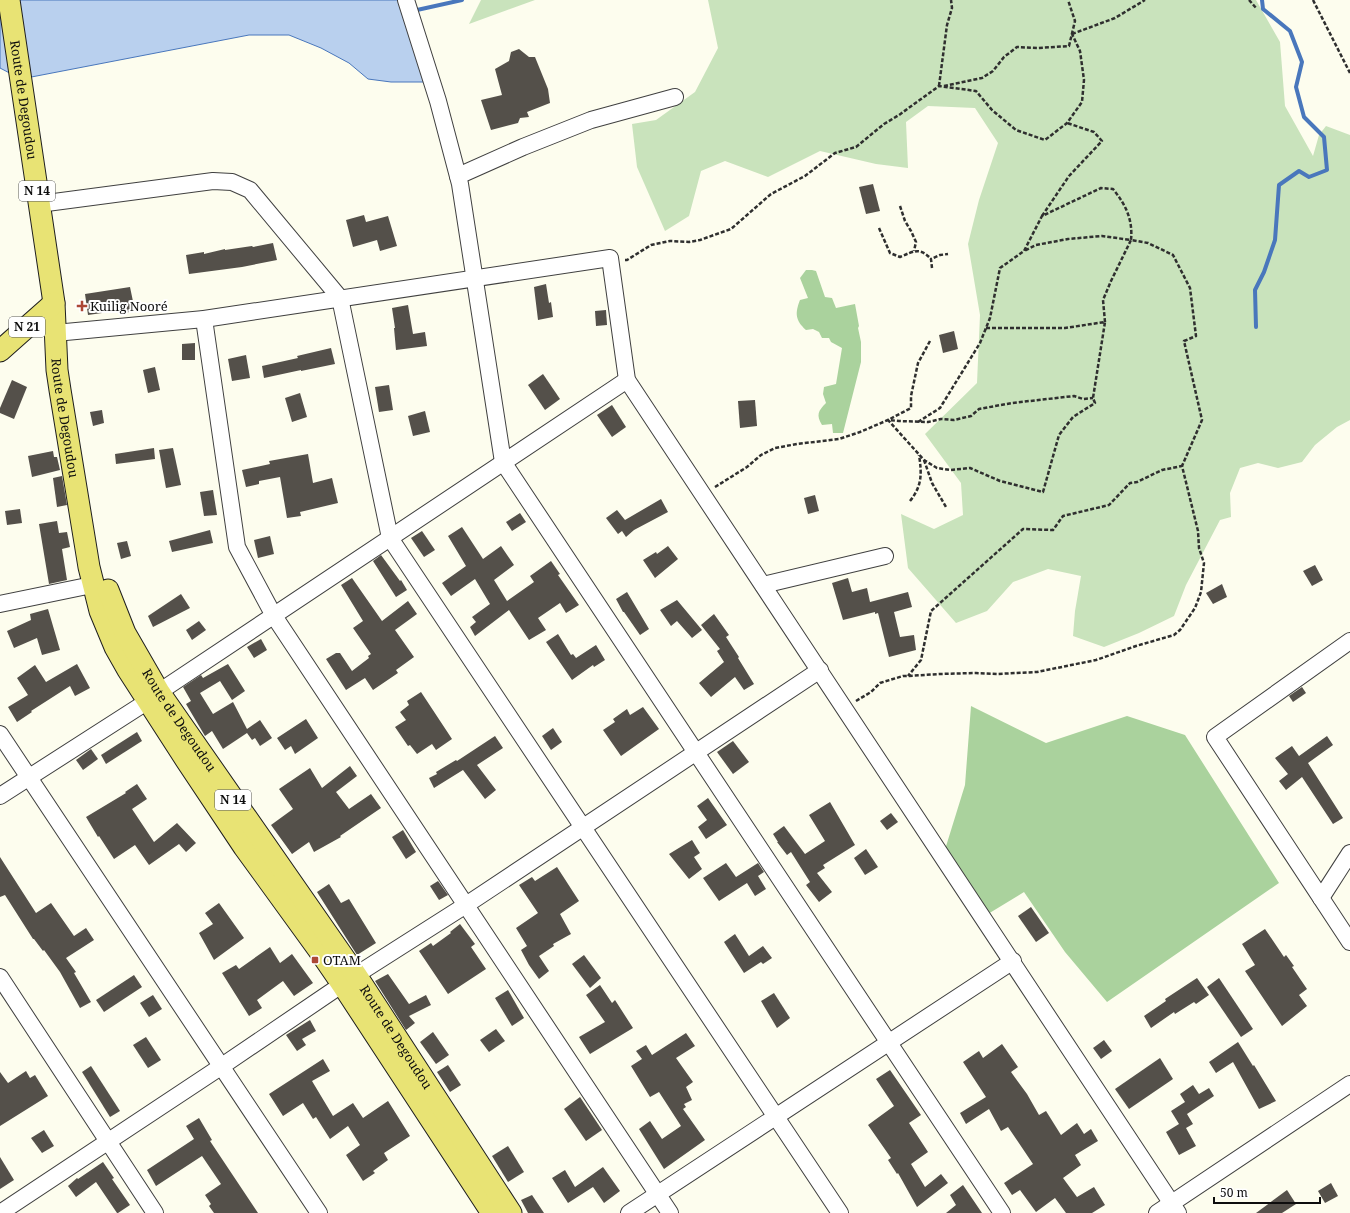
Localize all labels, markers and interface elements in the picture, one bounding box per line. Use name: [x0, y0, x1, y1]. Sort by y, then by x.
street label: Route de Degoudou: [6, 39, 42, 161]
road number: N 14: [19, 181, 55, 201]
place label: Kuilig Nooré: [90, 297, 168, 315]
marker: Kuilig Nooré: [77, 301, 87, 311]
road number: N 21: [9, 317, 45, 337]
street label: Route de Degoudou: [47, 358, 83, 479]
street label: Route de Degoudou: [138, 665, 221, 775]
road number: N 14: [215, 790, 251, 810]
place label: OTAM: [323, 951, 361, 969]
marker: OTAM: [310, 955, 320, 965]
street label: Route de Degoudou: [356, 981, 437, 1092]
scale bar: [1214, 1179, 1320, 1205]
text: 50 m: [1220, 1184, 1248, 1201]

